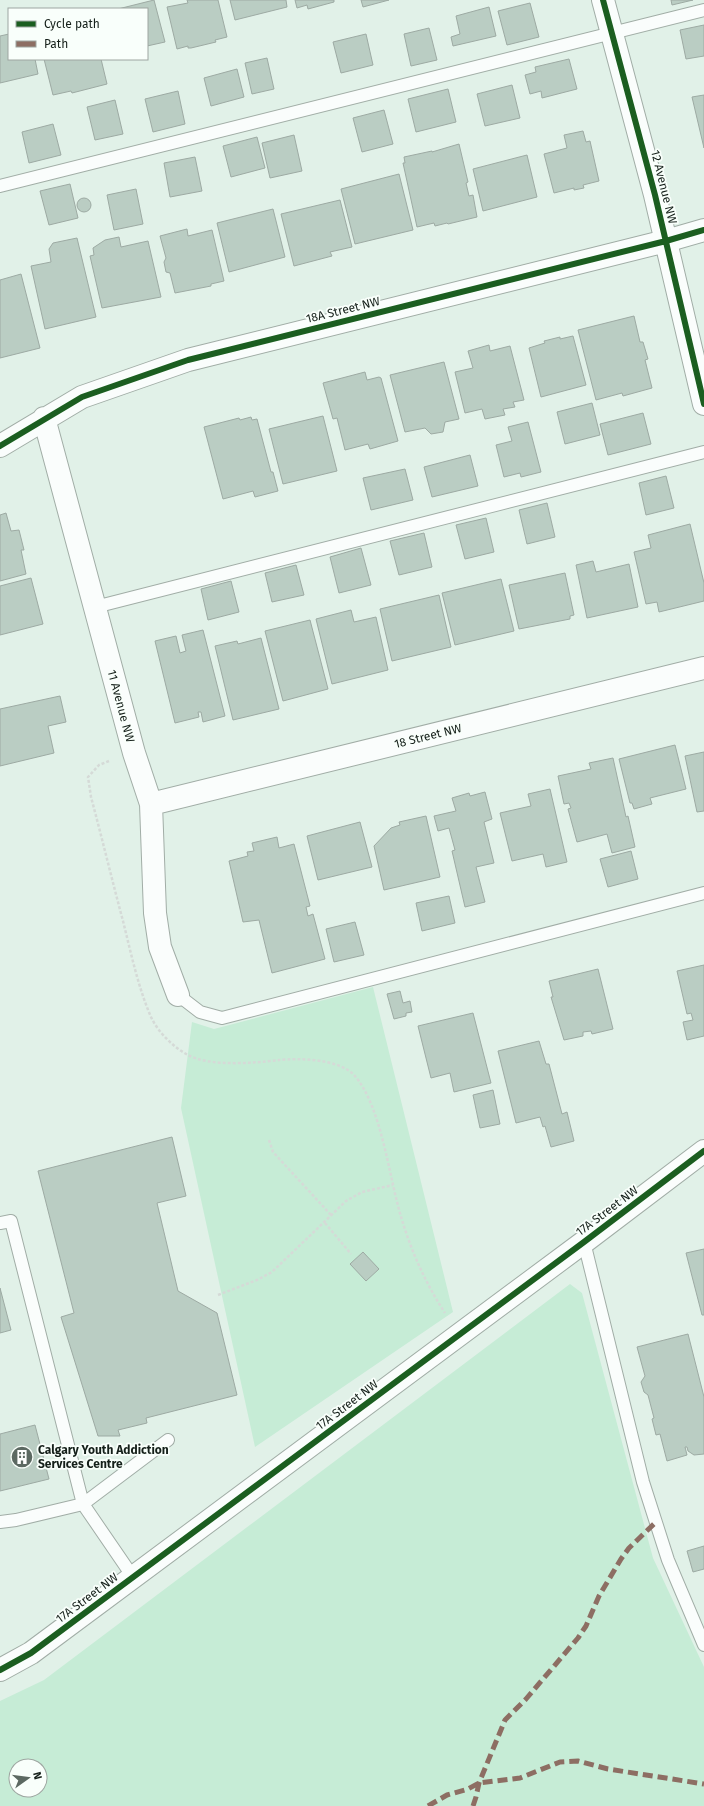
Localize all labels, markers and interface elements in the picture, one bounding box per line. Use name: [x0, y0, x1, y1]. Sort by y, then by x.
legend: [8, 8, 148, 60]
text: Cycle path: [44, 17, 100, 31]
text: Path: [44, 37, 68, 51]
street label: 12 Avenue NW: [648, 149, 680, 225]
street label: 18A Street NW: [305, 294, 382, 326]
street label: 11 Avenue NW: [105, 668, 137, 744]
street label: 18 Street NW: [393, 721, 463, 751]
street label: 17A Street NW: [573, 1183, 641, 1239]
street label: 17A Street NW: [313, 1377, 381, 1433]
place label: Calgary Youth Addiction Services Centre: [38, 1443, 169, 1471]
building icon: Calgary Youth Addiction Services Centre: [9, 1444, 35, 1470]
street label: 17A Street NW: [53, 1570, 121, 1626]
north arrow: [8, 1758, 48, 1798]
text: N: [30, 1771, 44, 1781]

